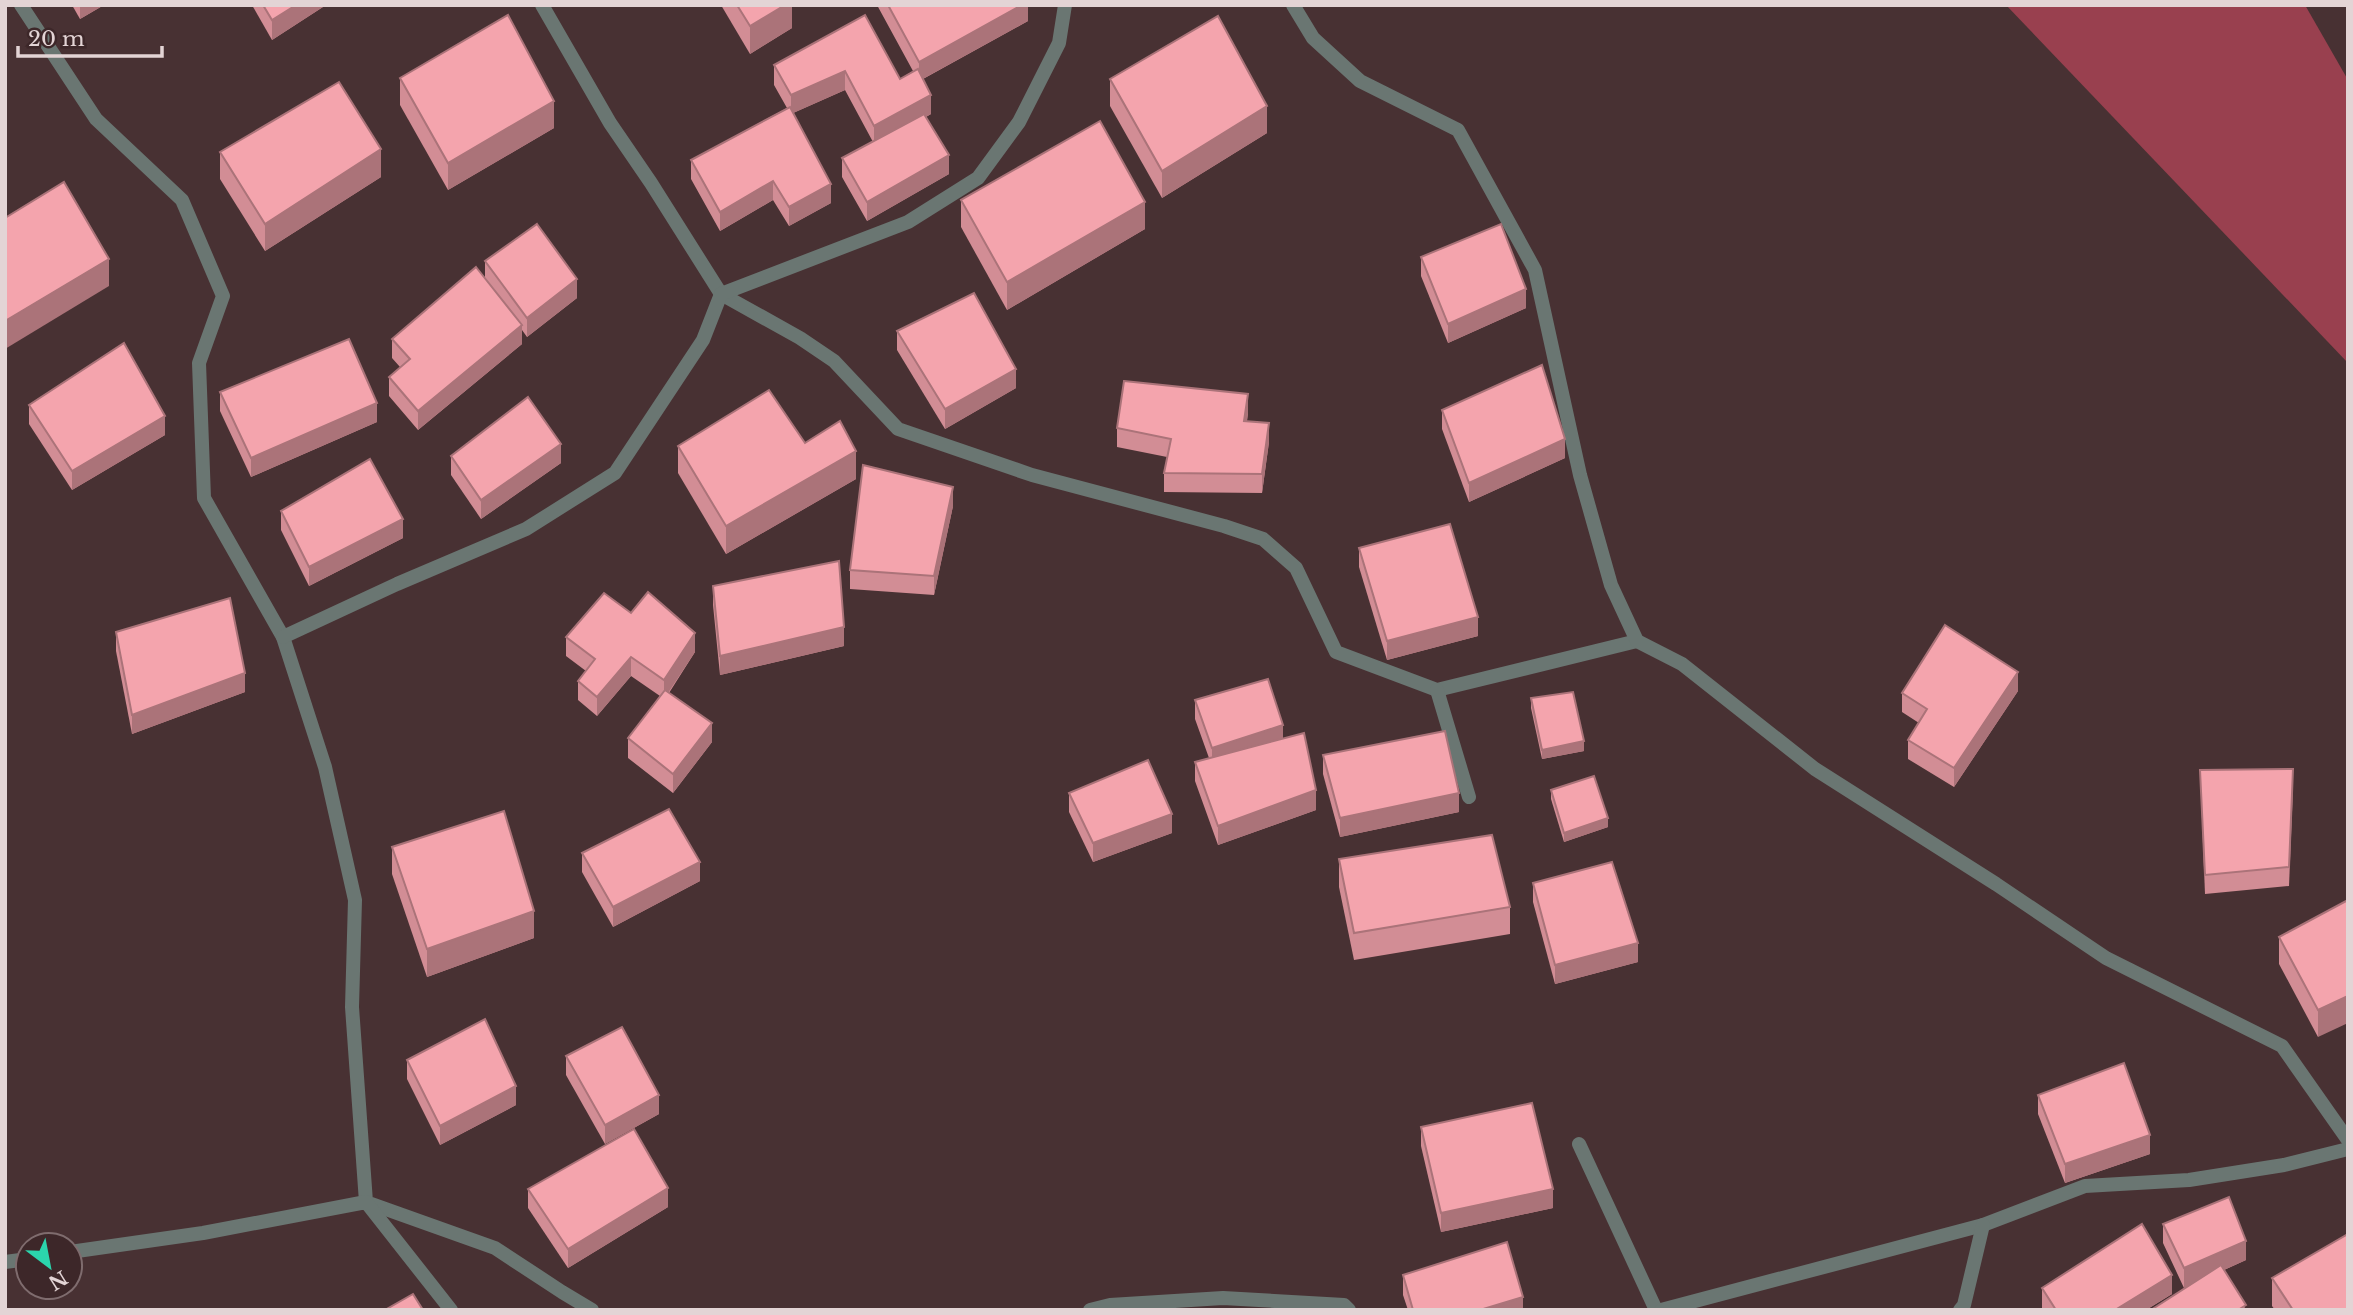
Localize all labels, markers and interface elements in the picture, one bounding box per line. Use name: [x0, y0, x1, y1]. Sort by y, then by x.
scale bar: [18, 14, 161, 58]
text: 20 m: [28, 26, 85, 52]
north arrow: [14, 1231, 84, 1301]
text: N: [44, 1266, 71, 1295]

